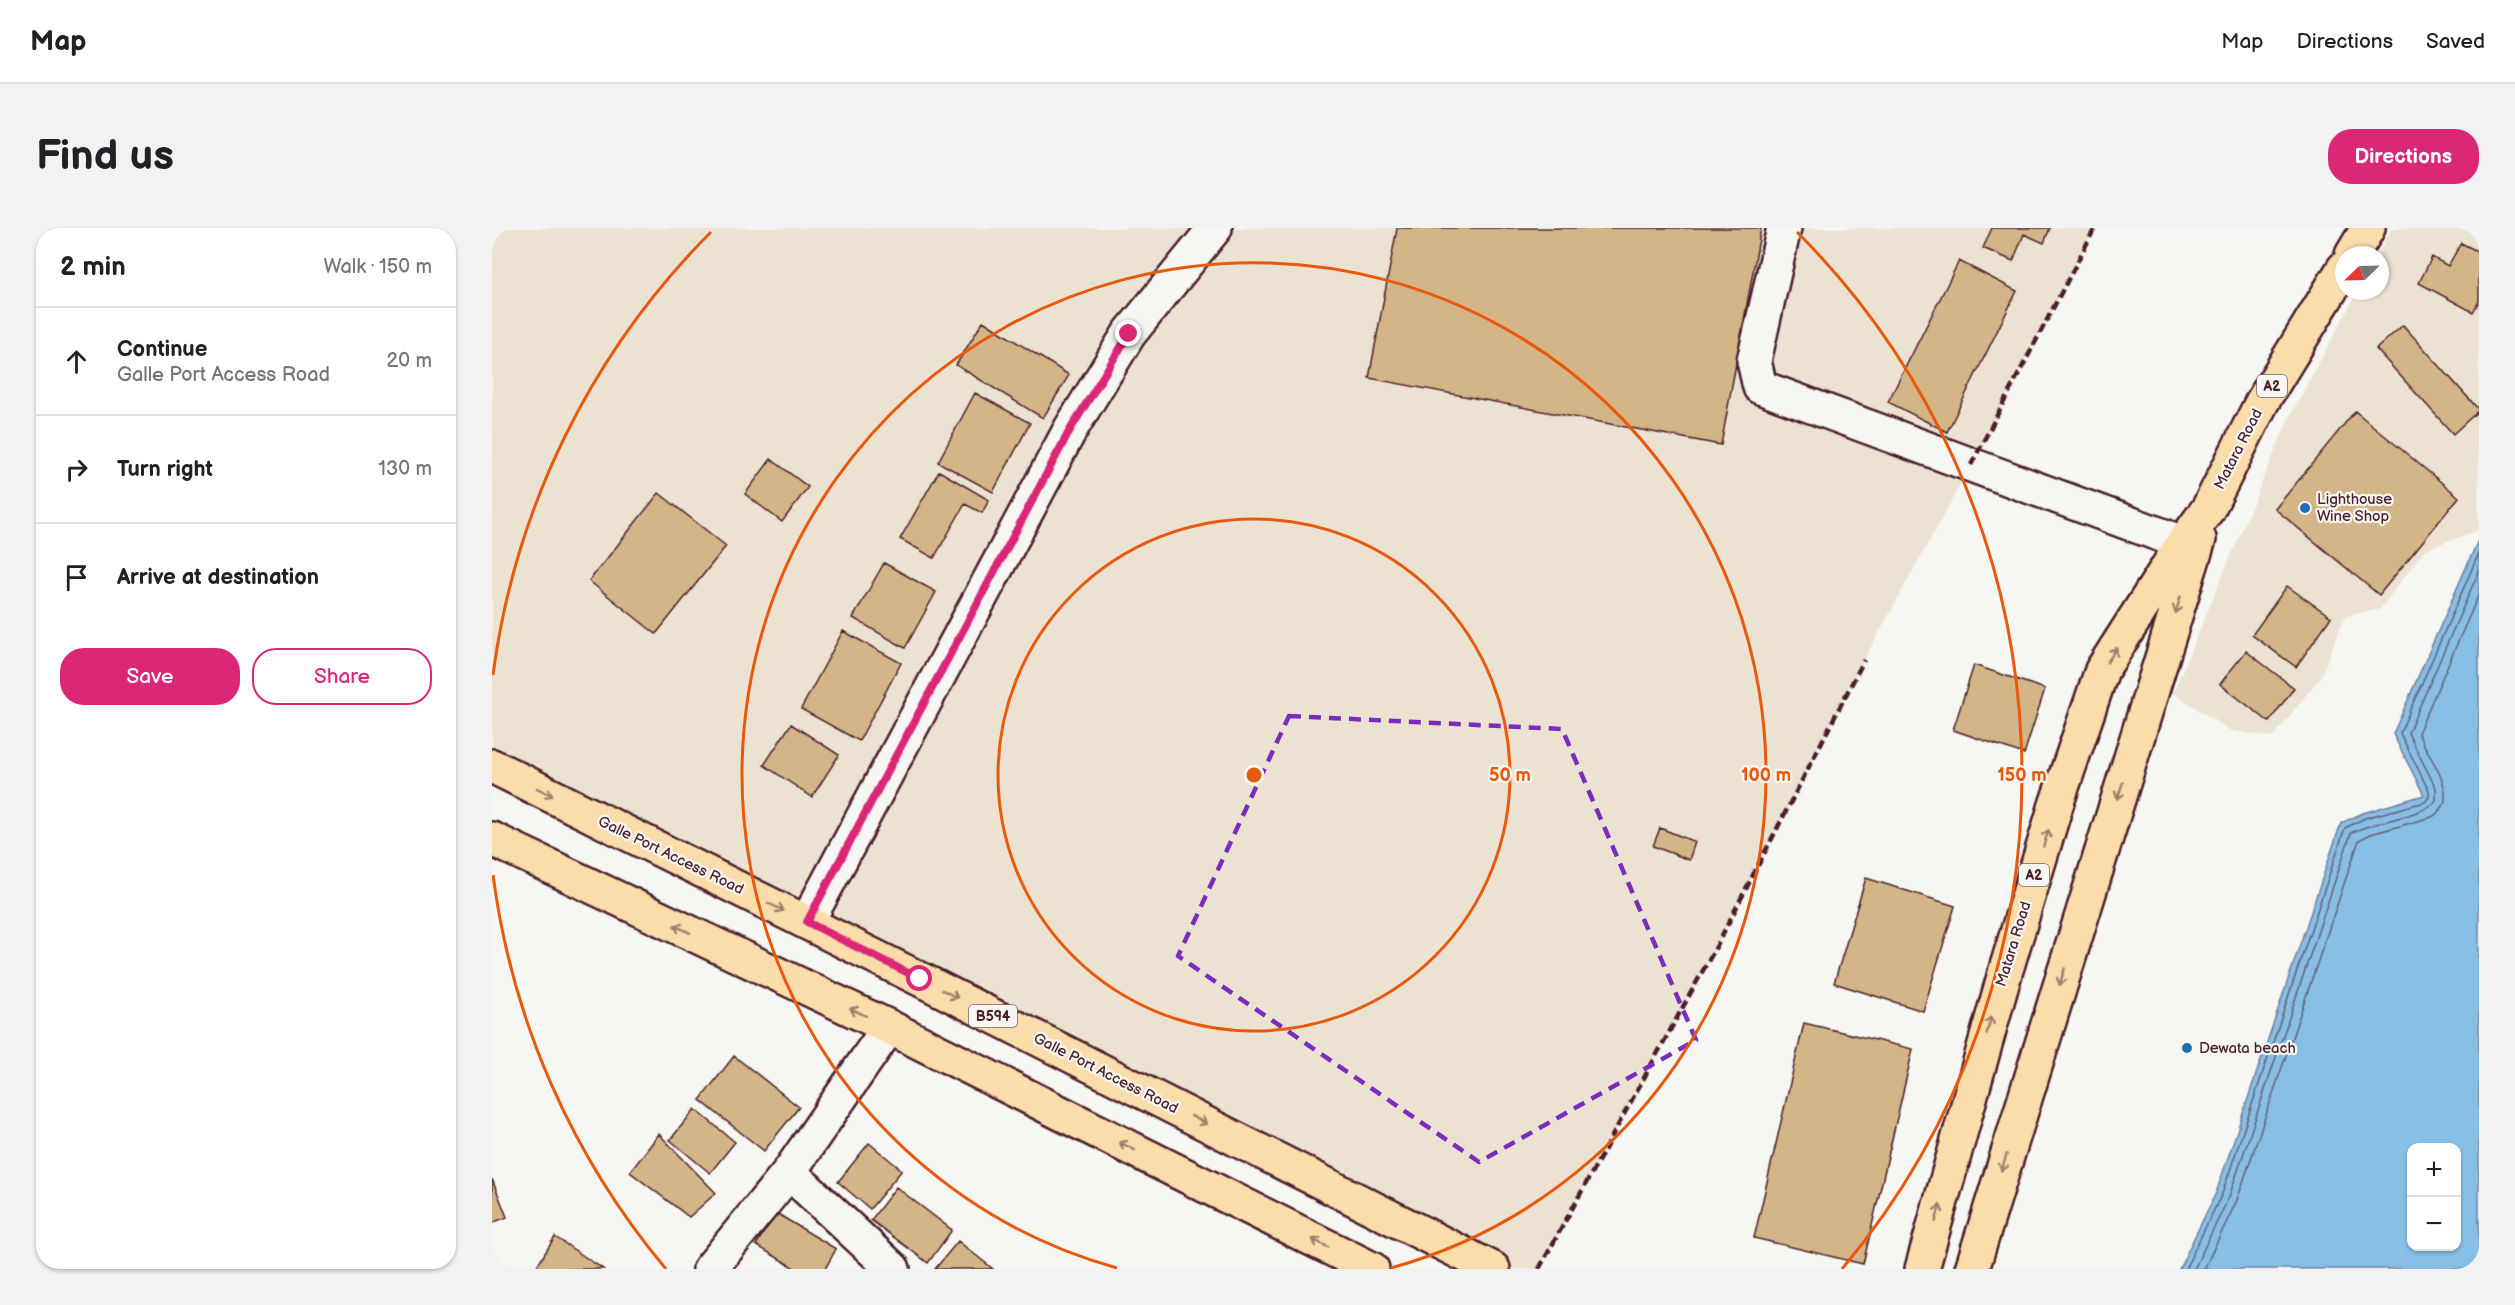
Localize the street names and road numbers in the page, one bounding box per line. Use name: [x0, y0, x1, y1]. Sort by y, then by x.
road number: A2: [2257, 375, 2287, 397]
street label: Matara Road: [2210, 406, 2267, 493]
street label: Galle Port Access Road: [595, 812, 747, 899]
road number: A2: [2019, 864, 2049, 886]
street label: Matara Road: [1992, 899, 2035, 989]
road number: B594: [969, 1005, 1017, 1027]
street label: Galle Port Access Road: [1030, 1029, 1181, 1118]

